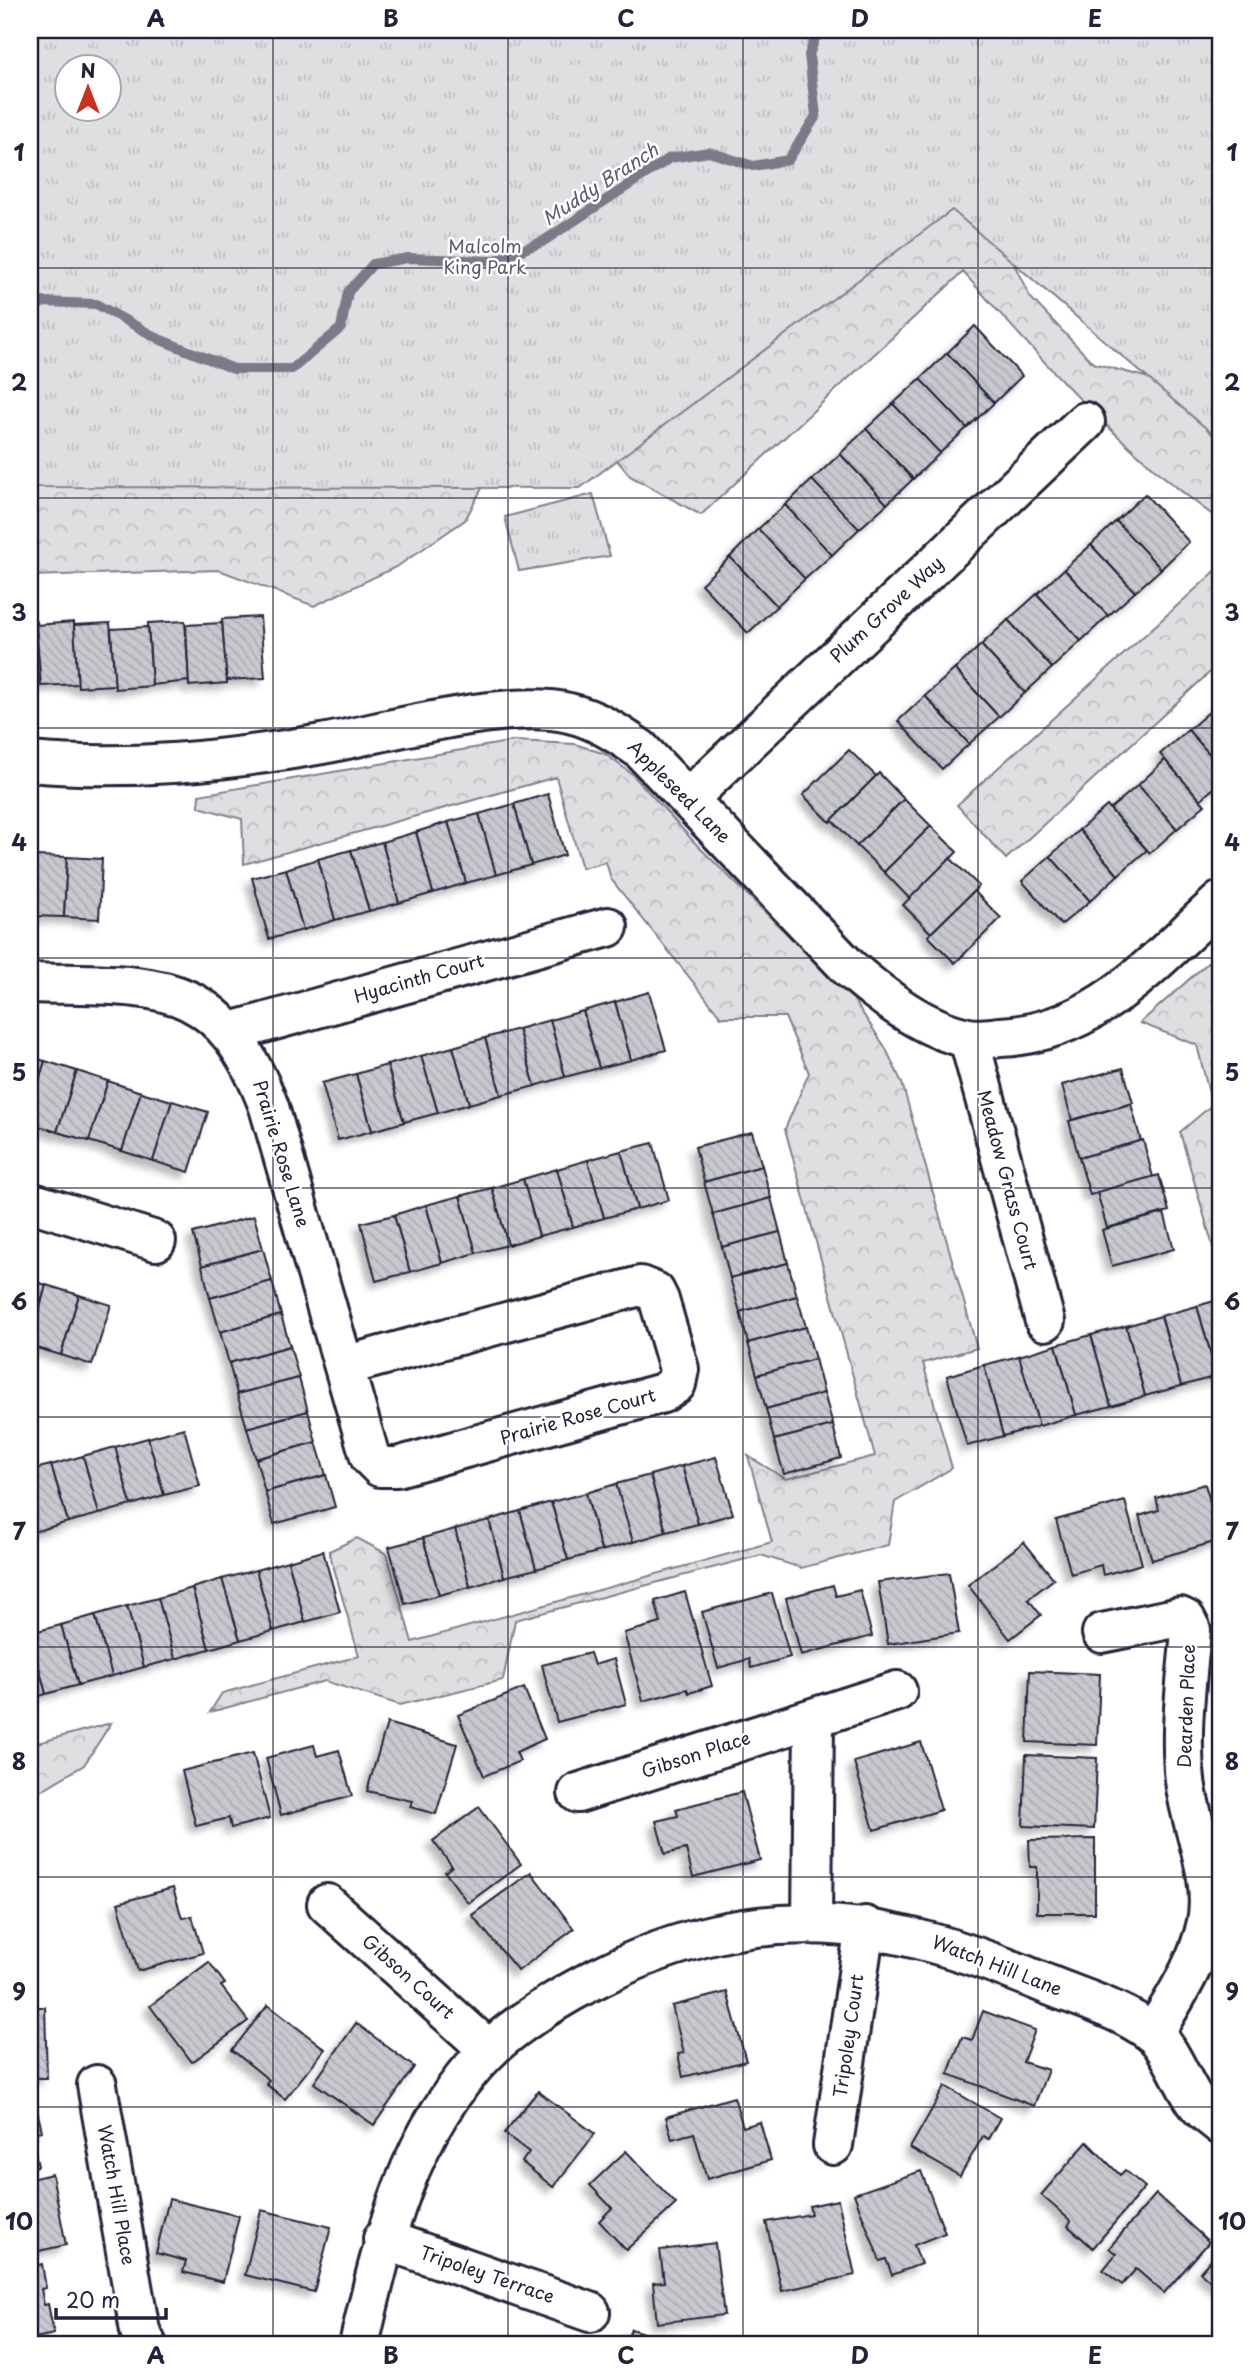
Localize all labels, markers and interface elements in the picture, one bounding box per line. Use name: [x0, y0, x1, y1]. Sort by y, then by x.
text: A: [147, 0, 165, 35]
text: B: [383, 0, 399, 35]
text: C: [617, 0, 635, 35]
text: D: [851, 0, 869, 35]
text: E: [1088, 0, 1102, 35]
north arrow: [52, 52, 122, 122]
text: N: [80, 56, 96, 84]
text: 1: [14, 134, 25, 169]
text: 1: [1227, 134, 1238, 169]
water label: Muddy Branch: [536, 135, 664, 231]
park label: Malcolm King Park: [443, 232, 527, 280]
text: 2: [11, 364, 27, 399]
text: 2: [1224, 364, 1240, 399]
street label: Plum Grove Way: [823, 549, 949, 669]
text: 3: [11, 594, 27, 629]
text: 3: [1224, 594, 1240, 629]
street label: Appleseed Lane: [622, 733, 738, 849]
text: 4: [11, 824, 27, 859]
text: 4: [1224, 824, 1240, 859]
street label: Hyacinth Court: [350, 946, 487, 1009]
text: 5: [12, 1054, 26, 1089]
text: 5: [1225, 1054, 1239, 1089]
street label: Prairie Rose Lane: [247, 1077, 318, 1231]
street label: Meadow Grass Court: [971, 1087, 1045, 1272]
text: 6: [11, 1283, 27, 1318]
text: 6: [1224, 1283, 1240, 1318]
street label: Prairie Rose Court: [497, 1380, 659, 1451]
text: 7: [12, 1513, 26, 1548]
text: 7: [1225, 1513, 1239, 1548]
street label: Dearden Place: [1170, 1644, 1201, 1768]
street label: Gibson Place: [638, 1723, 754, 1784]
text: 8: [12, 1743, 26, 1778]
text: 8: [1225, 1743, 1239, 1778]
street label: Gibson Court: [357, 1927, 461, 2025]
street label: Watch Hill Lane: [929, 1927, 1067, 2002]
street label: Tripoley Court: [825, 1972, 870, 2099]
text: 9: [12, 1973, 26, 2008]
text: 9: [1225, 1973, 1239, 2008]
street label: Watch Hill Place: [92, 2123, 143, 2267]
text: 10: [5, 2203, 33, 2238]
text: 10: [1218, 2203, 1246, 2238]
street label: Tripoley Terrace: [417, 2238, 558, 2309]
scale bar: [56, 2277, 166, 2321]
text: 20 m: [66, 2283, 120, 2315]
text: A: [147, 2337, 165, 2372]
text: B: [383, 2337, 399, 2372]
text: C: [617, 2337, 635, 2372]
text: D: [851, 2337, 869, 2372]
text: E: [1088, 2337, 1102, 2372]

